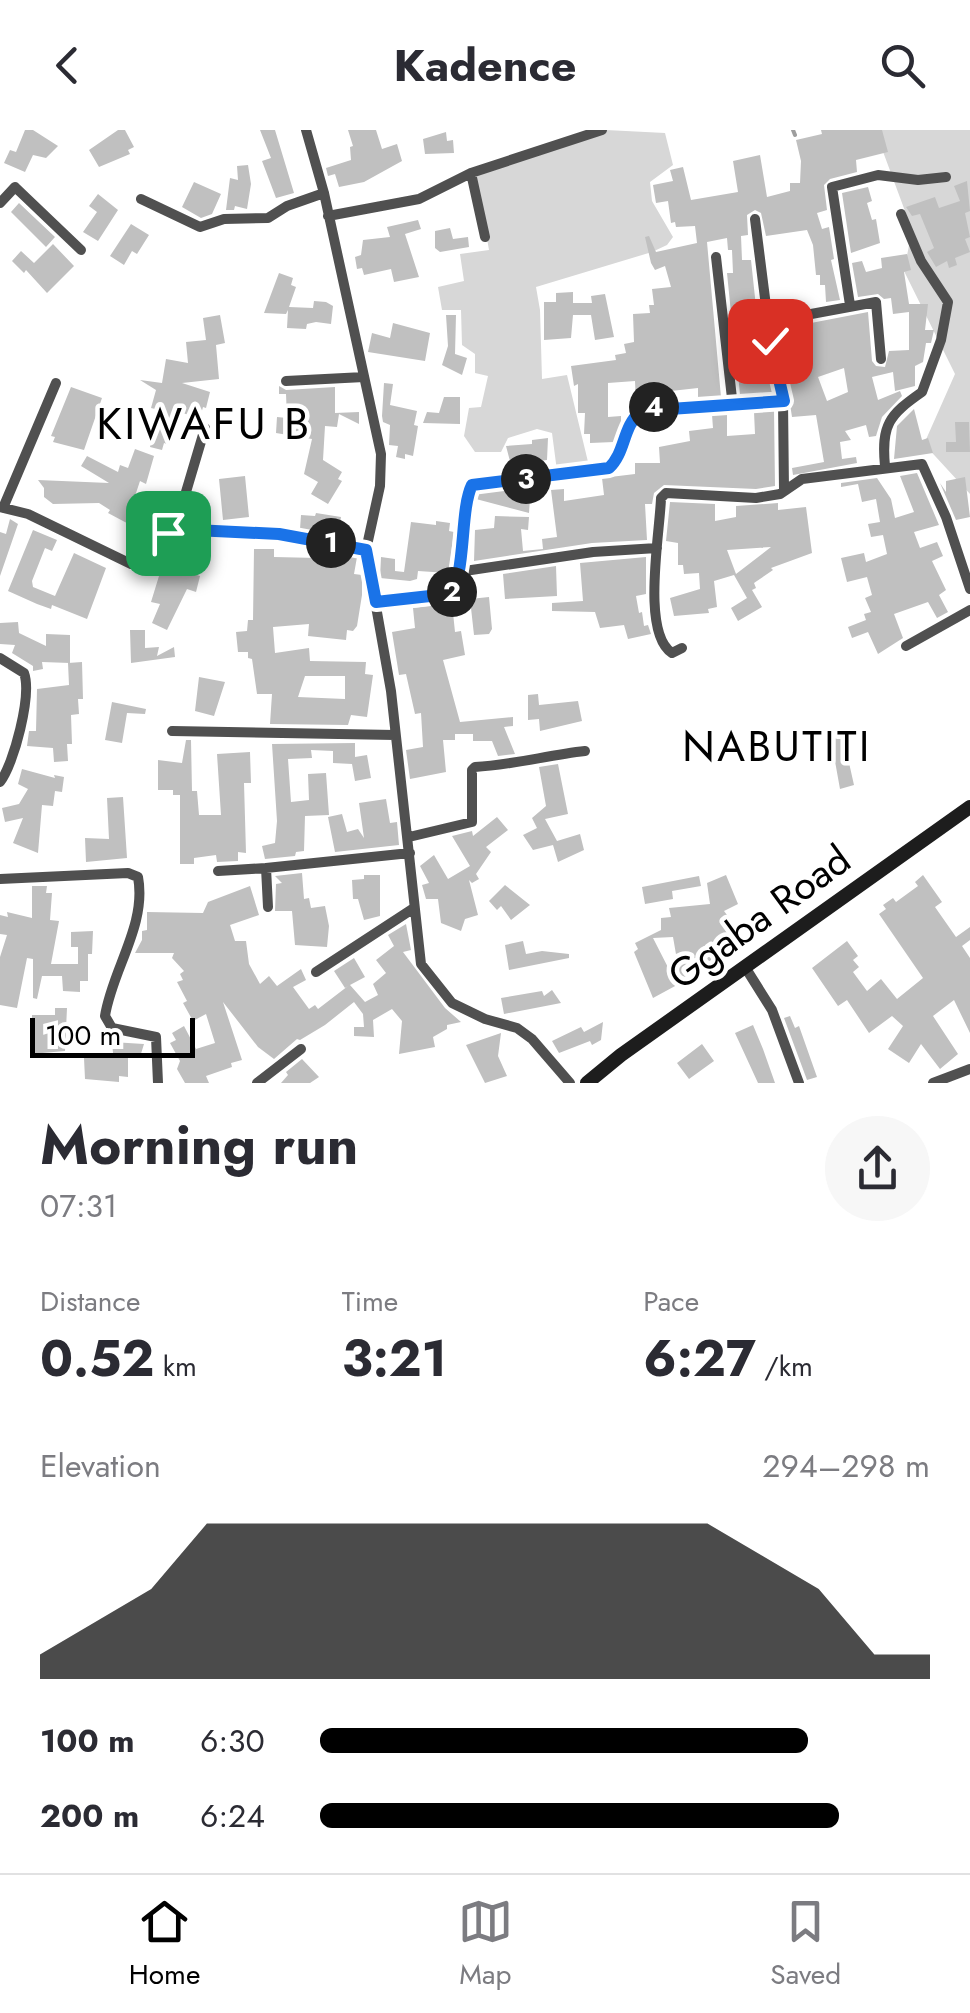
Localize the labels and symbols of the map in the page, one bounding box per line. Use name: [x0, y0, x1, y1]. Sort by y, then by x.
pin: [728, 299, 813, 384]
pin: 4: [629, 382, 679, 432]
district label: KIWAFU B: [96, 391, 312, 456]
pin: 3: [501, 454, 551, 504]
pin: [126, 491, 211, 576]
pin: 1: [306, 518, 356, 568]
pin: 2: [427, 567, 477, 617]
district label: NABUTITI: [682, 716, 872, 777]
street label: Ggaba Road: [656, 831, 862, 1003]
scale bar: [30, 1013, 195, 1058]

